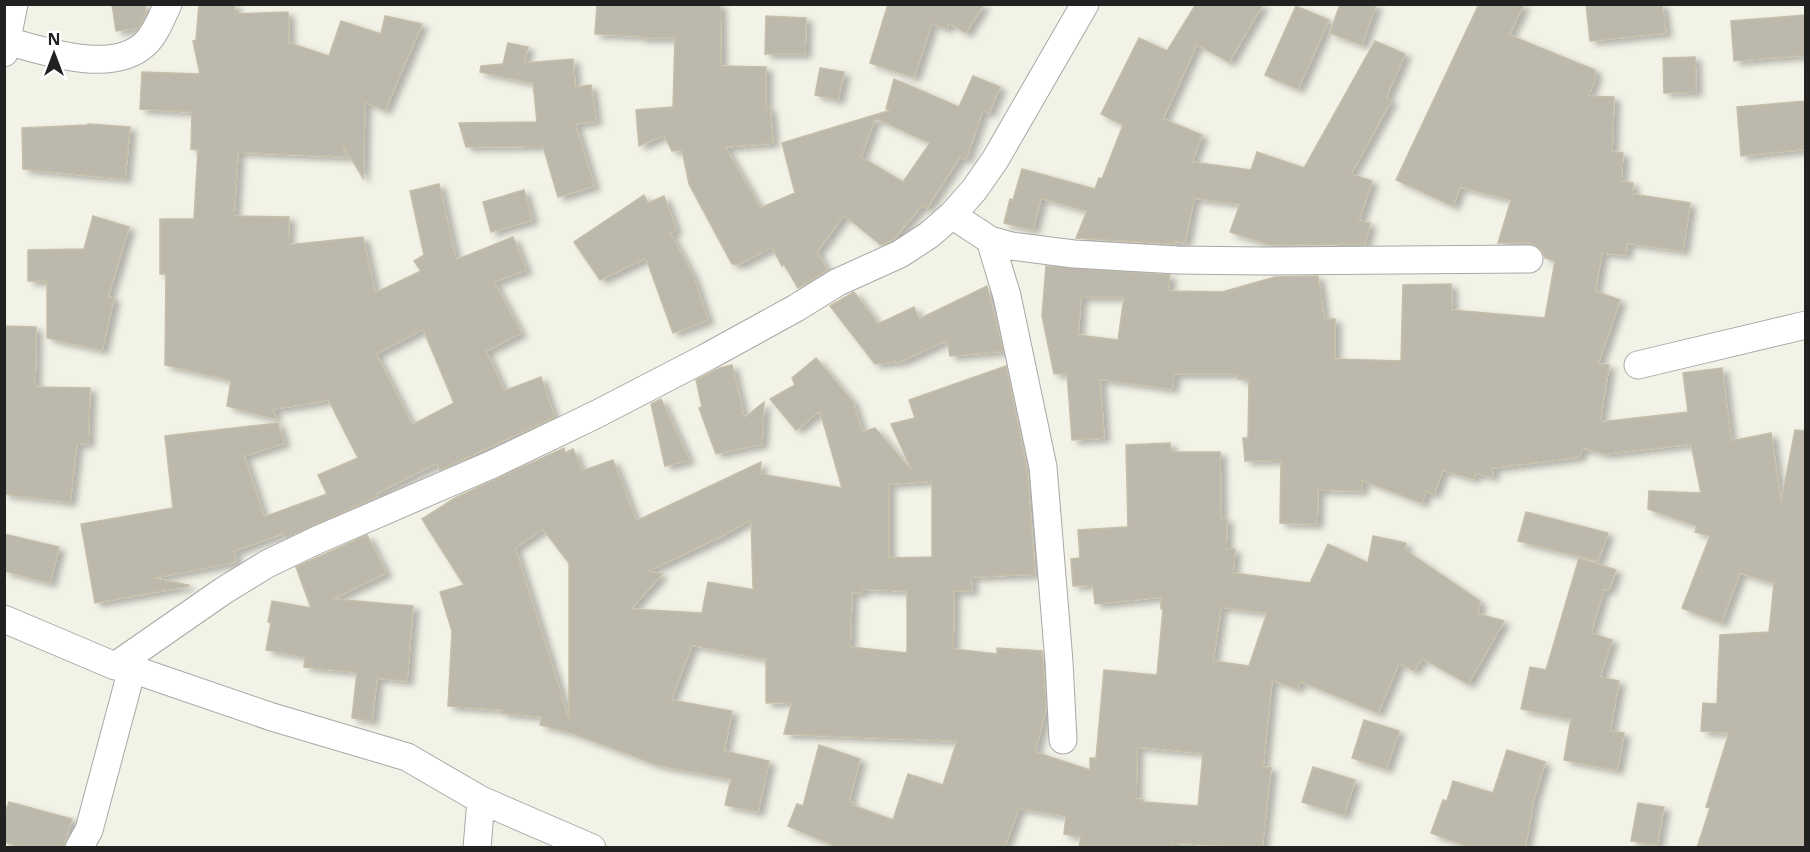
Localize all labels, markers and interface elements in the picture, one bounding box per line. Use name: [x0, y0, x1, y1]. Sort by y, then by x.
north arrow: [24, 24, 84, 84]
text: N: [47, 28, 61, 50]

